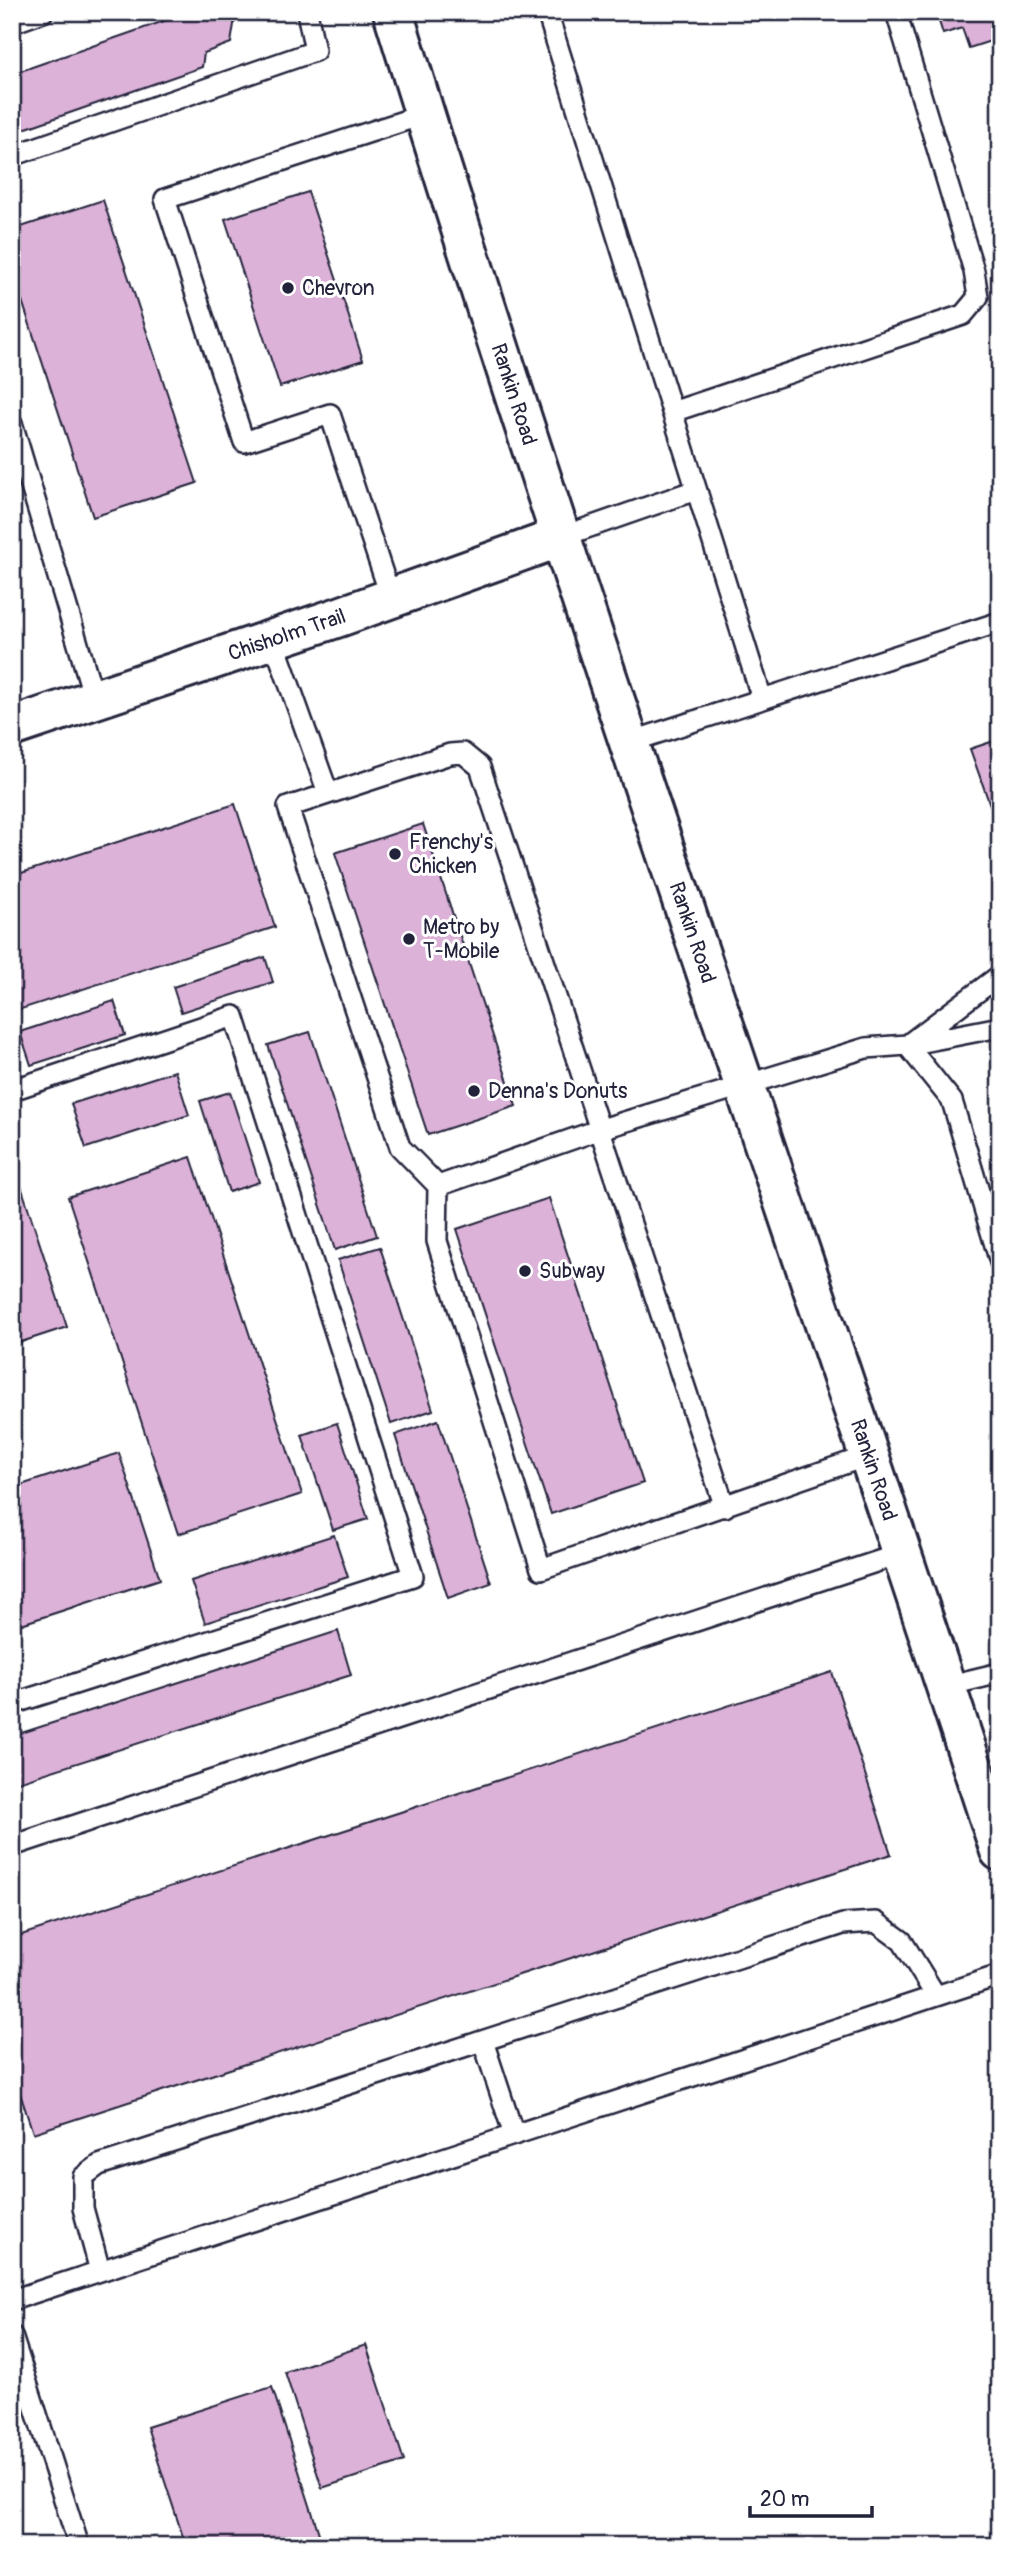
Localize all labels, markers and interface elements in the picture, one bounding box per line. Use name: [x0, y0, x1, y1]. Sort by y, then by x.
place label: Chevron: [302, 275, 375, 302]
marker: Chevron: [280, 280, 296, 296]
street label: Rankin Road: [485, 340, 543, 449]
street label: Chisholm Trail: [225, 603, 350, 667]
place label: Frenchy's Chicken: [409, 829, 494, 880]
marker: Frenchy's Chicken: [387, 846, 403, 862]
street label: Rankin Road: [663, 878, 722, 987]
place label: Metro by T-Mobile: [423, 914, 500, 965]
marker: Metro by T-Mobile: [401, 931, 417, 947]
place label: Denna's Donuts: [488, 1078, 628, 1105]
marker: Denna's Donuts: [466, 1083, 482, 1099]
place label: Subway: [539, 1258, 605, 1285]
marker: Subway: [517, 1263, 533, 1279]
street label: Rankin Road: [844, 1416, 903, 1524]
scale bar: [750, 2474, 872, 2518]
text: 20 m: [760, 2486, 809, 2513]

